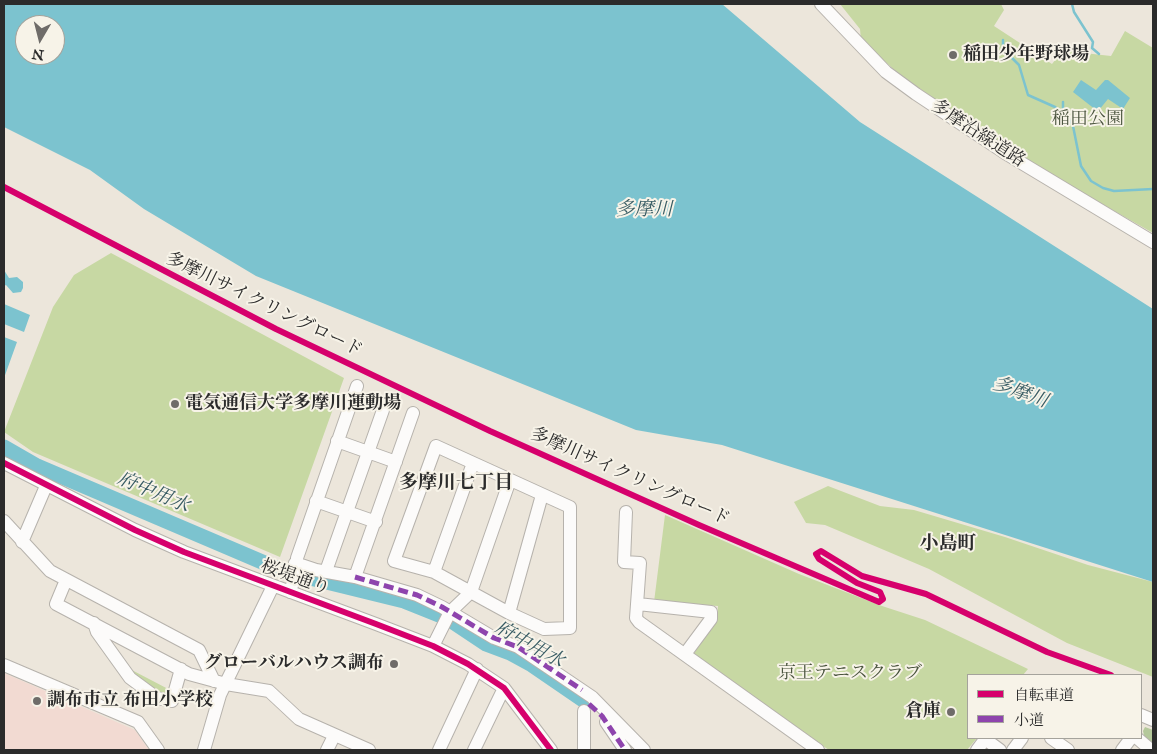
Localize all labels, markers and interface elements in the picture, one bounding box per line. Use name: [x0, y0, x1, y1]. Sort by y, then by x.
north arrow: [15, 15, 65, 65]
place label: 稲田少年野球場: [963, 44, 1089, 66]
text: N: [31, 45, 45, 64]
marker: 稲田少年野球場: [947, 49, 959, 61]
street label: 多摩沿線道路: [927, 96, 1029, 172]
park label: 稲田公園: [1052, 109, 1124, 131]
water label: 多摩川: [616, 199, 672, 221]
street label: 多摩川サイクリングロード: [162, 248, 366, 362]
water label: 多摩川: [989, 373, 1051, 413]
place label: 電気通信大学多摩川運動場: [185, 393, 401, 415]
marker: 電気通信大学多摩川運動場: [169, 398, 181, 410]
street label: 多摩川サイクリングロード: [527, 423, 733, 531]
water label: 府中用水: [114, 468, 192, 518]
district label: 多摩川七丁目: [399, 472, 513, 494]
district label: 小島町: [920, 533, 976, 555]
street label: 桜堤通り: [257, 556, 333, 600]
water label: 府中用水: [490, 617, 568, 673]
place label: グローバルハウス調布: [204, 653, 384, 675]
marker: グローバルハウス調布: [388, 658, 400, 670]
park label: 京王テニスクラブ: [778, 663, 922, 685]
legend: [967, 674, 1142, 739]
text: 自転車道: [1014, 686, 1074, 704]
place label: 調布市立 布田小学校: [47, 690, 213, 712]
marker: 調布市立 布田小学校: [31, 695, 43, 707]
place label: 倉庫: [905, 701, 941, 723]
marker: 倉庫: [945, 706, 957, 718]
text: 小道: [1014, 711, 1044, 729]

